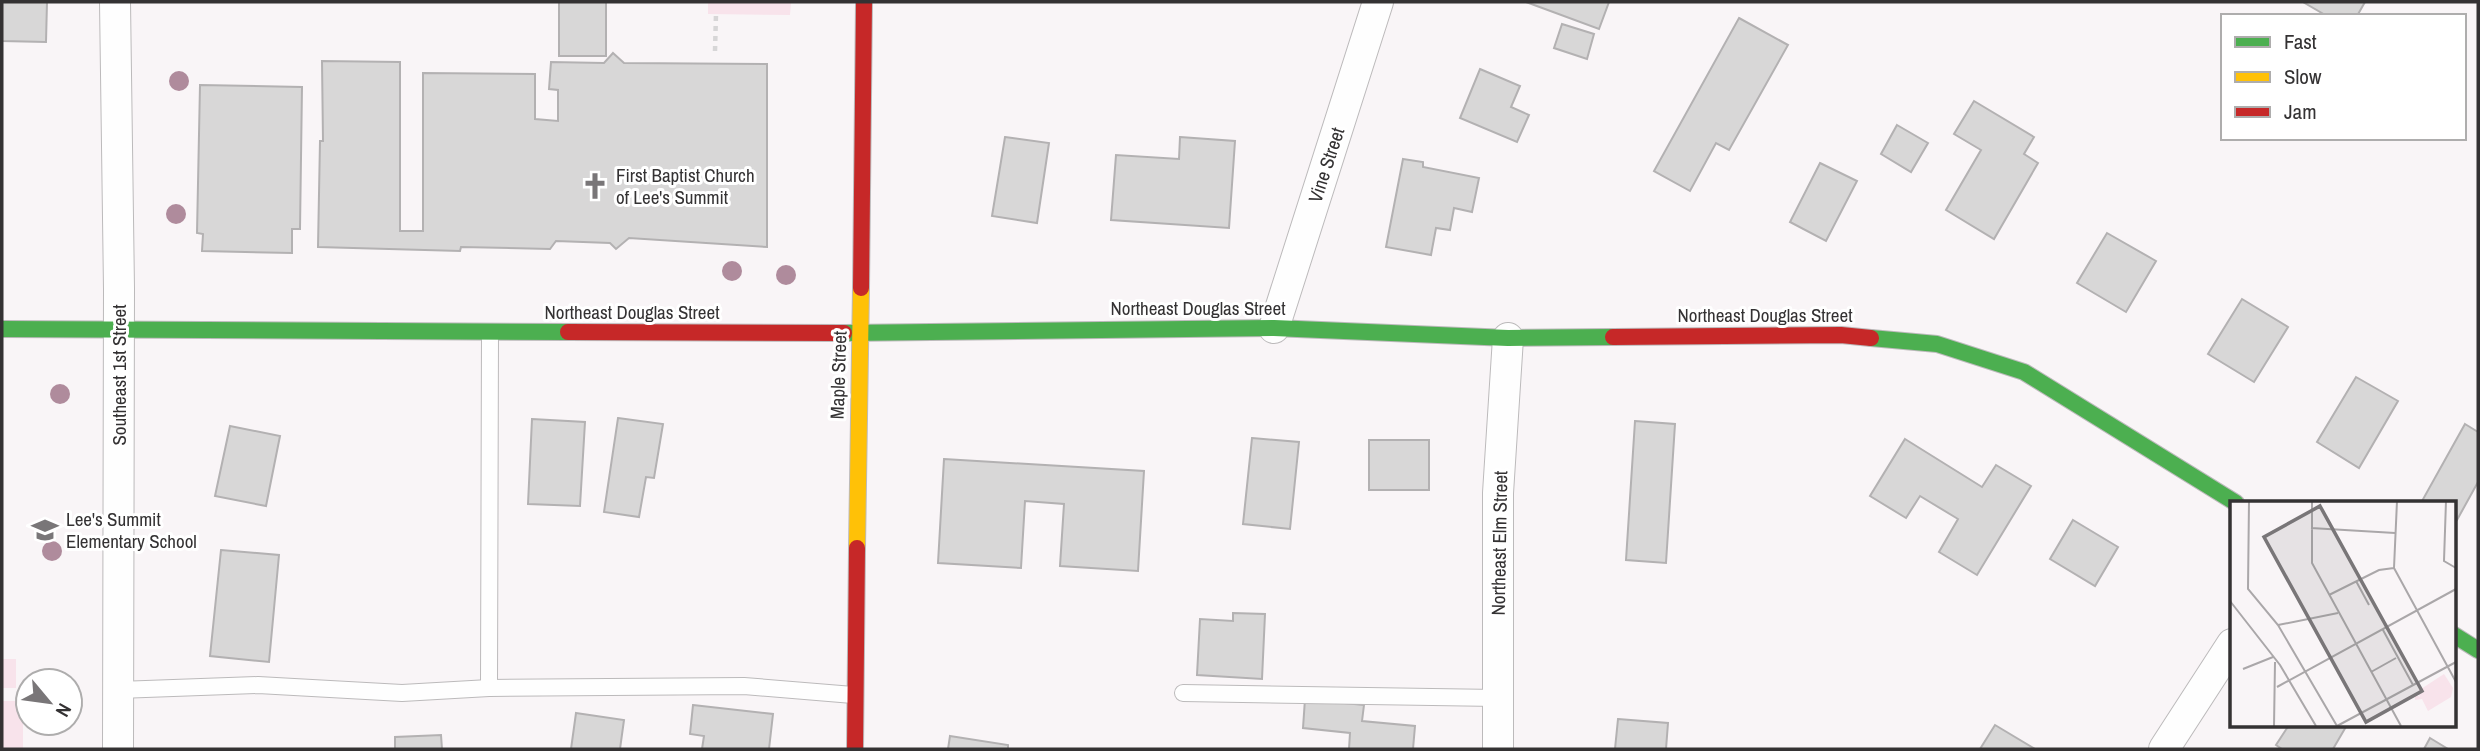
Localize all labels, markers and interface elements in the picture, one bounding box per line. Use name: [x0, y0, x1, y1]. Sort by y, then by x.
legend: [2221, 14, 2466, 140]
text: Fast: [2284, 27, 2317, 56]
text: Slow: [2284, 62, 2322, 91]
text: Jam: [2284, 97, 2317, 126]
street label: Vine Street: [1302, 123, 1351, 206]
place label: First Baptist Church of Lee's Summit: [616, 162, 755, 210]
church icon: First Baptist Church of Lee's Summit: [580, 171, 610, 201]
street label: Northeast Douglas Street: [1111, 295, 1286, 321]
street label: Northeast Douglas Street: [545, 299, 720, 325]
street label: Northeast Douglas Street: [1678, 302, 1853, 328]
street label: Southeast 1st Street: [106, 304, 132, 446]
street label: Maple Street: [823, 330, 853, 420]
street label: Northeast Elm Street: [1485, 470, 1513, 616]
inset map: [2230, 501, 2456, 726]
place label: Lee's Summit Elementary School: [66, 506, 197, 554]
school or university icon: Lee's Summit Elementary School: [30, 515, 60, 545]
north arrow: [14, 667, 84, 737]
text: N: [50, 699, 78, 721]

